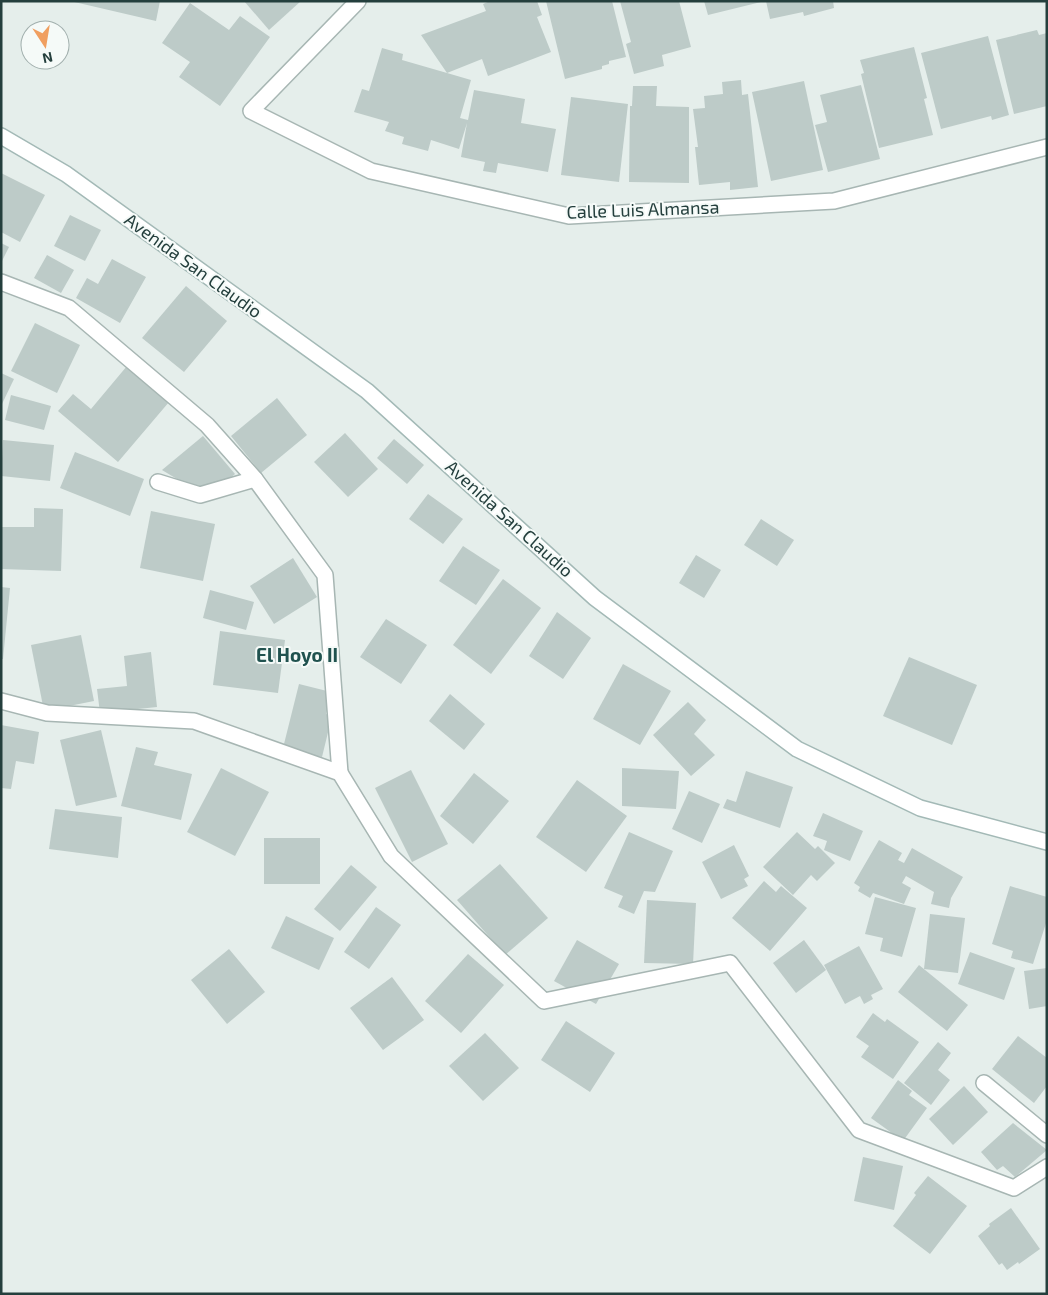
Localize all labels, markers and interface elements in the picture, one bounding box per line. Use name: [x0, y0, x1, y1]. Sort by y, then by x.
north arrow: [20, 20, 70, 70]
text: N: [41, 49, 55, 68]
street label: Calle Luis Almansa: [566, 195, 720, 223]
street label: Avenida San Claudio: [121, 208, 267, 322]
street label: Avenida San Claudio: [441, 455, 578, 581]
district label: El Hoyo II: [256, 643, 338, 667]

